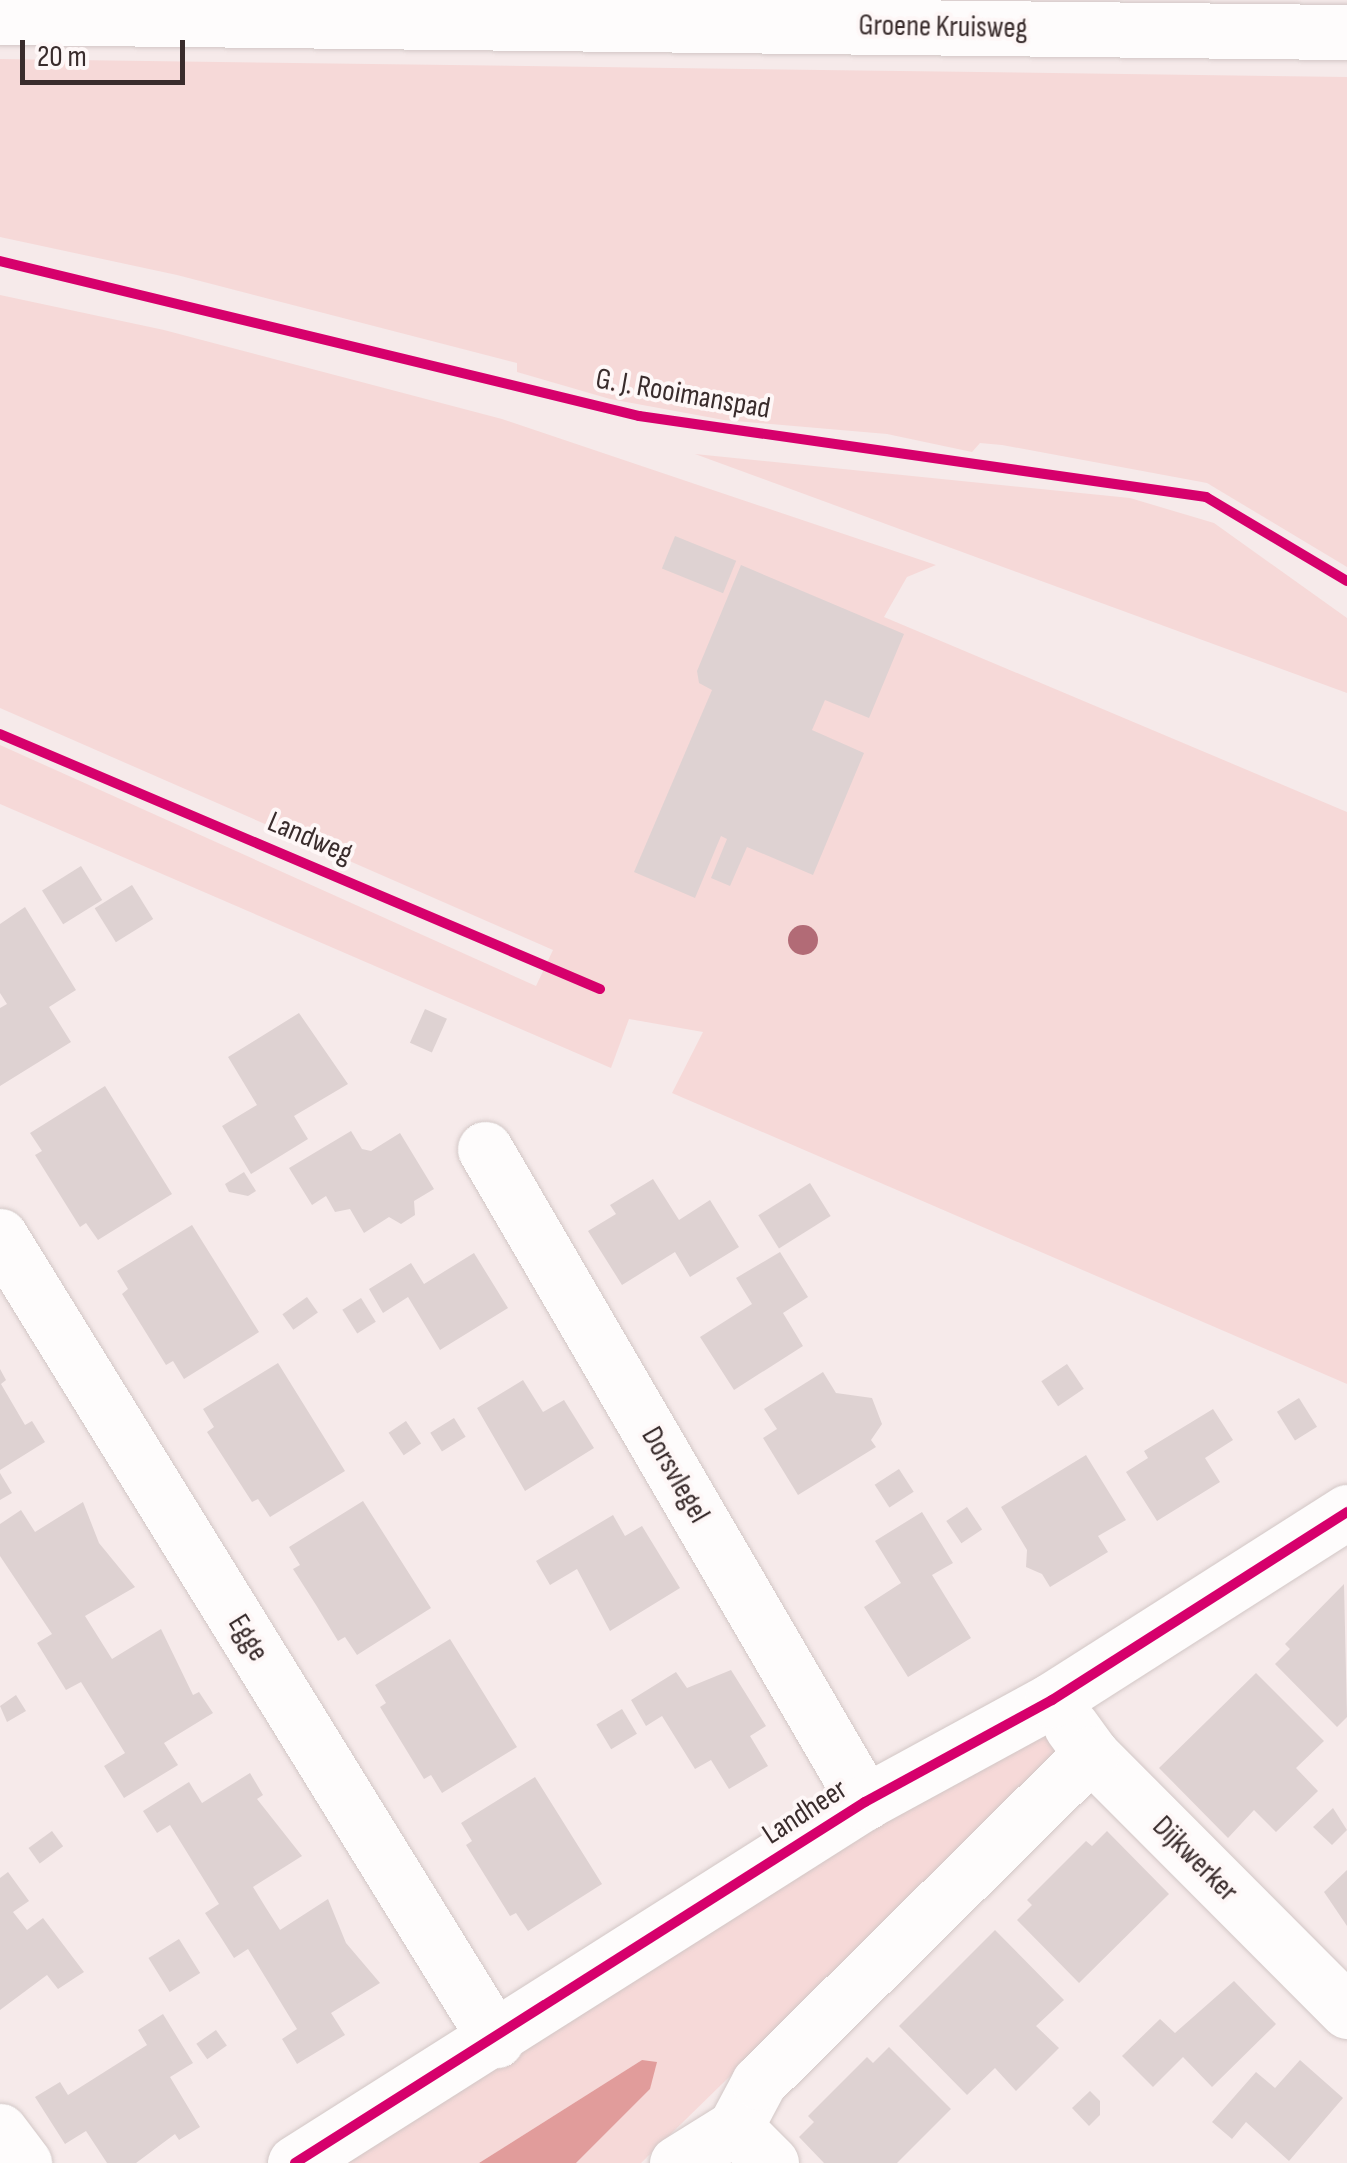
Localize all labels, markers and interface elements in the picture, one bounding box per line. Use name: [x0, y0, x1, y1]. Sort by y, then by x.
street label: Groene Kruisweg: [858, 8, 1028, 46]
scale bar: [25, 20, 190, 82]
text: 20 m: [37, 39, 87, 75]
street label: G. J. Rooimanspad: [593, 361, 773, 427]
street label: Landweg: [262, 804, 358, 872]
street label: Dorsvlegel: [633, 1421, 717, 1529]
street label: Egge: [220, 1608, 276, 1668]
street label: Landheer: [756, 1771, 854, 1853]
street label: Dijkwerker: [1145, 1809, 1245, 1909]

